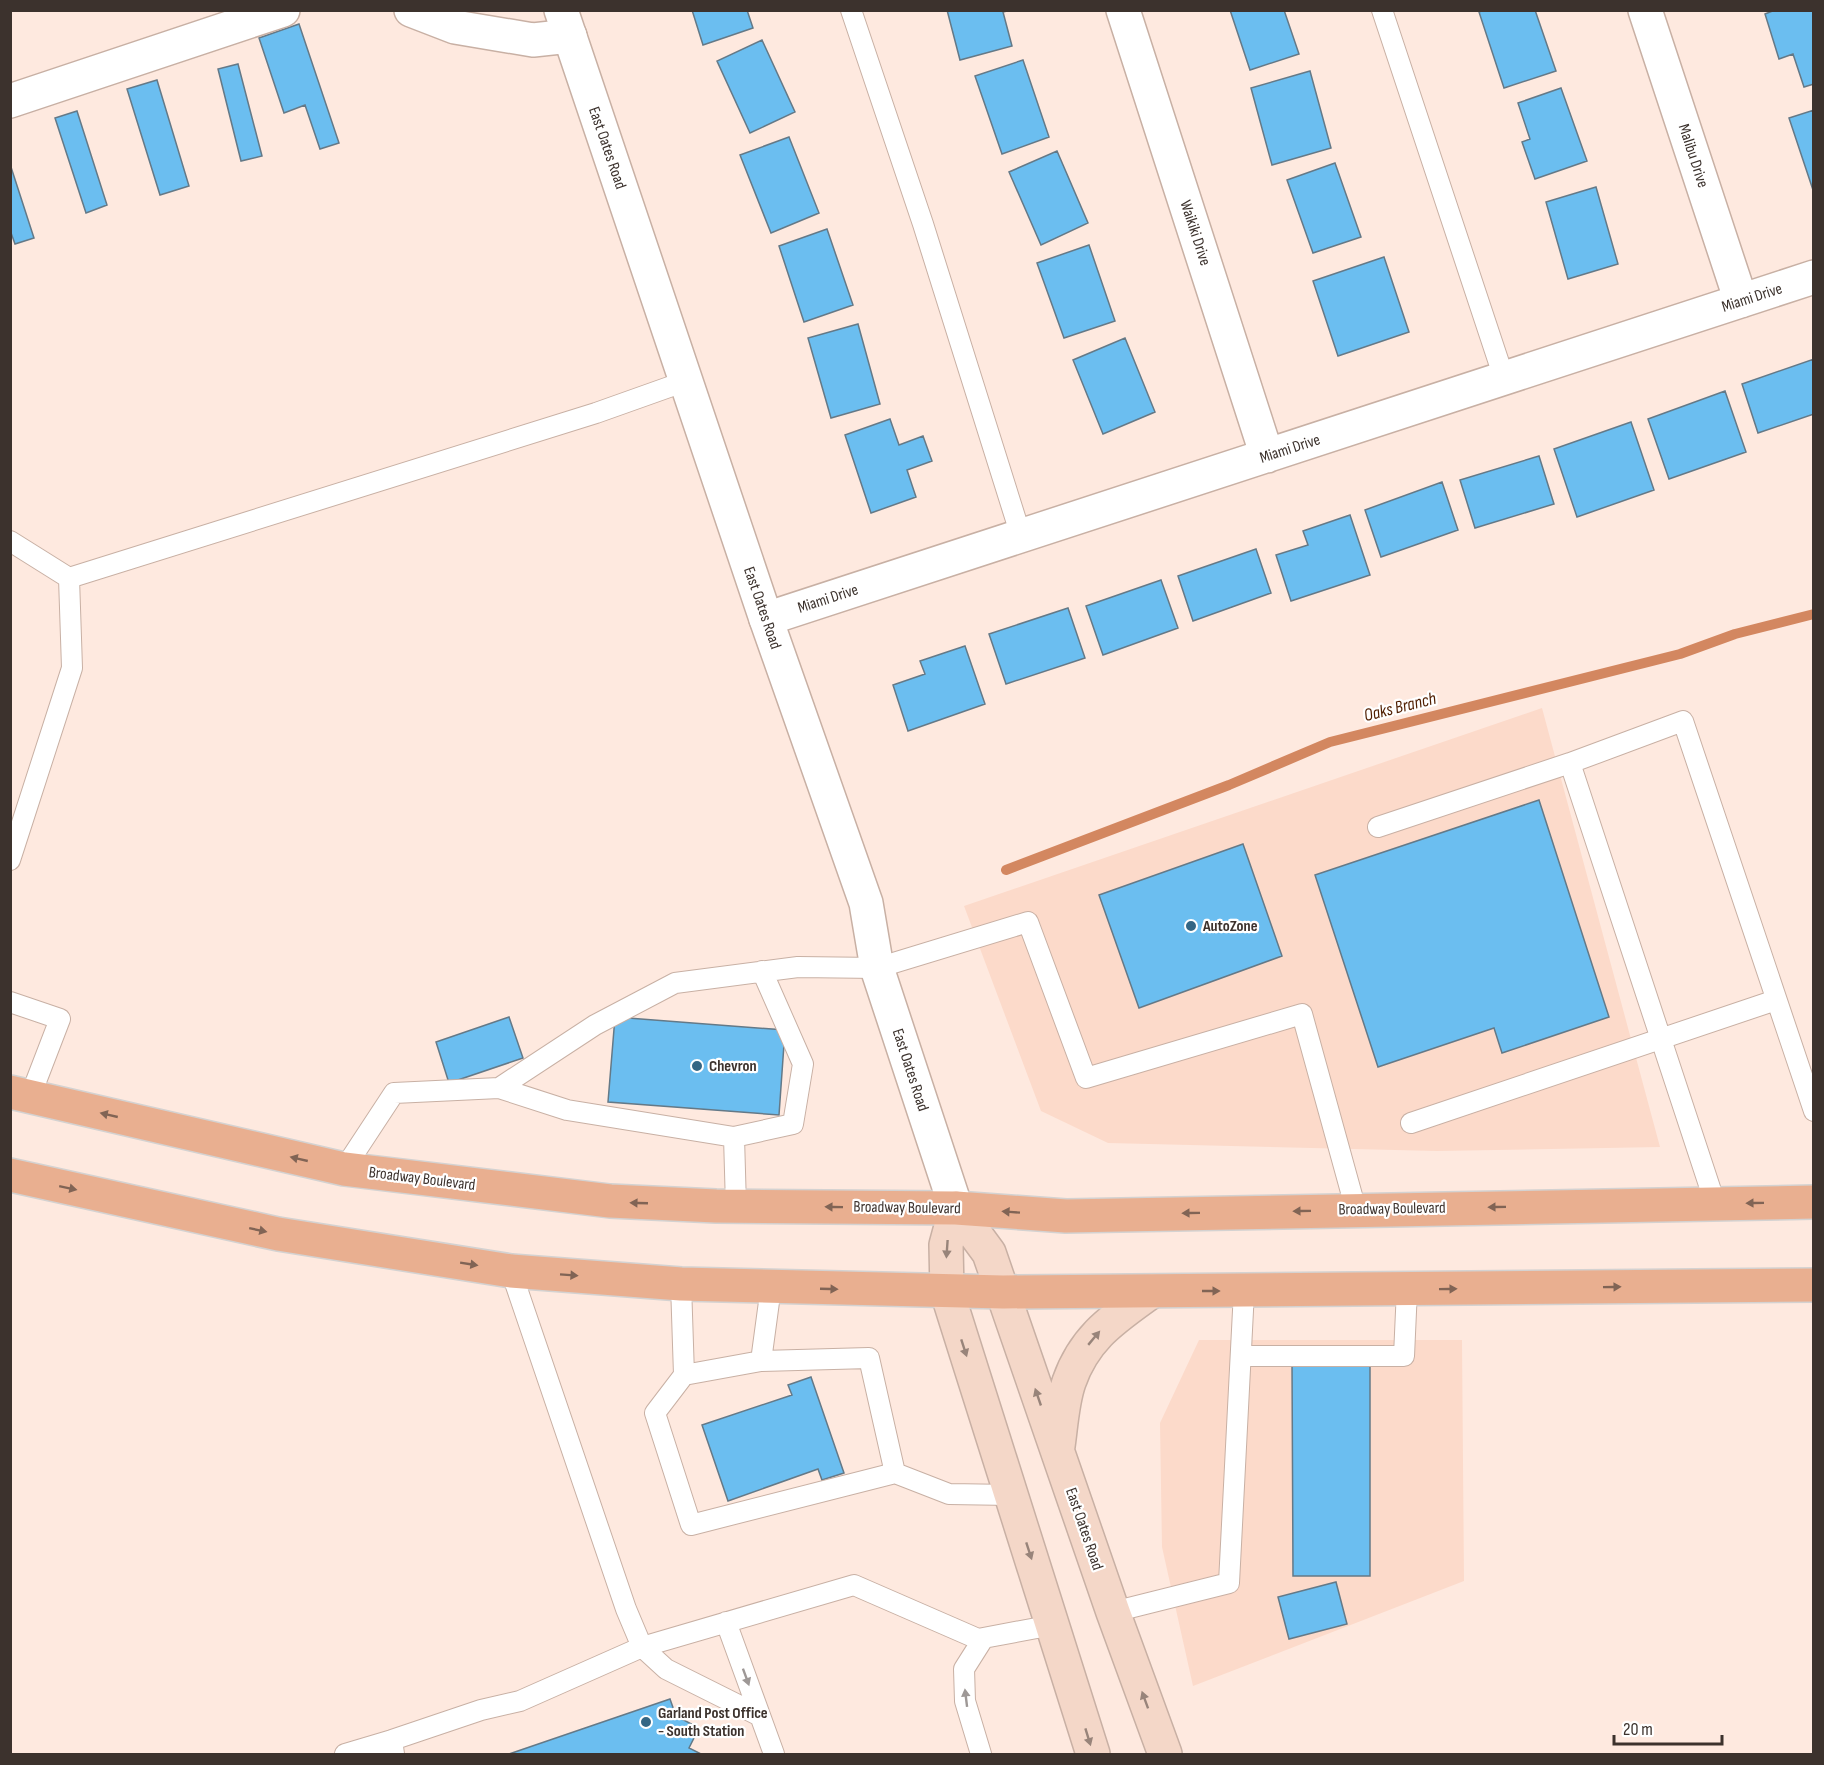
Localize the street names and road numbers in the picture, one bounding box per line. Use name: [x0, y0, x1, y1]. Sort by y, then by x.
street label: East Oates Road: [584, 104, 630, 192]
street label: Malibu Drive: [1674, 122, 1712, 190]
street label: Waikiki Drive: [1175, 198, 1215, 268]
street label: Miami Drive: [1719, 279, 1785, 317]
street label: Miami Drive: [1257, 430, 1323, 468]
street label: East Oates Road: [739, 564, 785, 652]
street label: Miami Drive: [795, 580, 861, 618]
street label: East Oates Road: [888, 1026, 932, 1114]
street label: Broadway Boulevard: [368, 1163, 476, 1195]
street label: Broadway Boulevard: [853, 1198, 961, 1218]
street label: Broadway Boulevard: [1338, 1199, 1446, 1219]
street label: East Oates Road: [1061, 1485, 1107, 1573]

